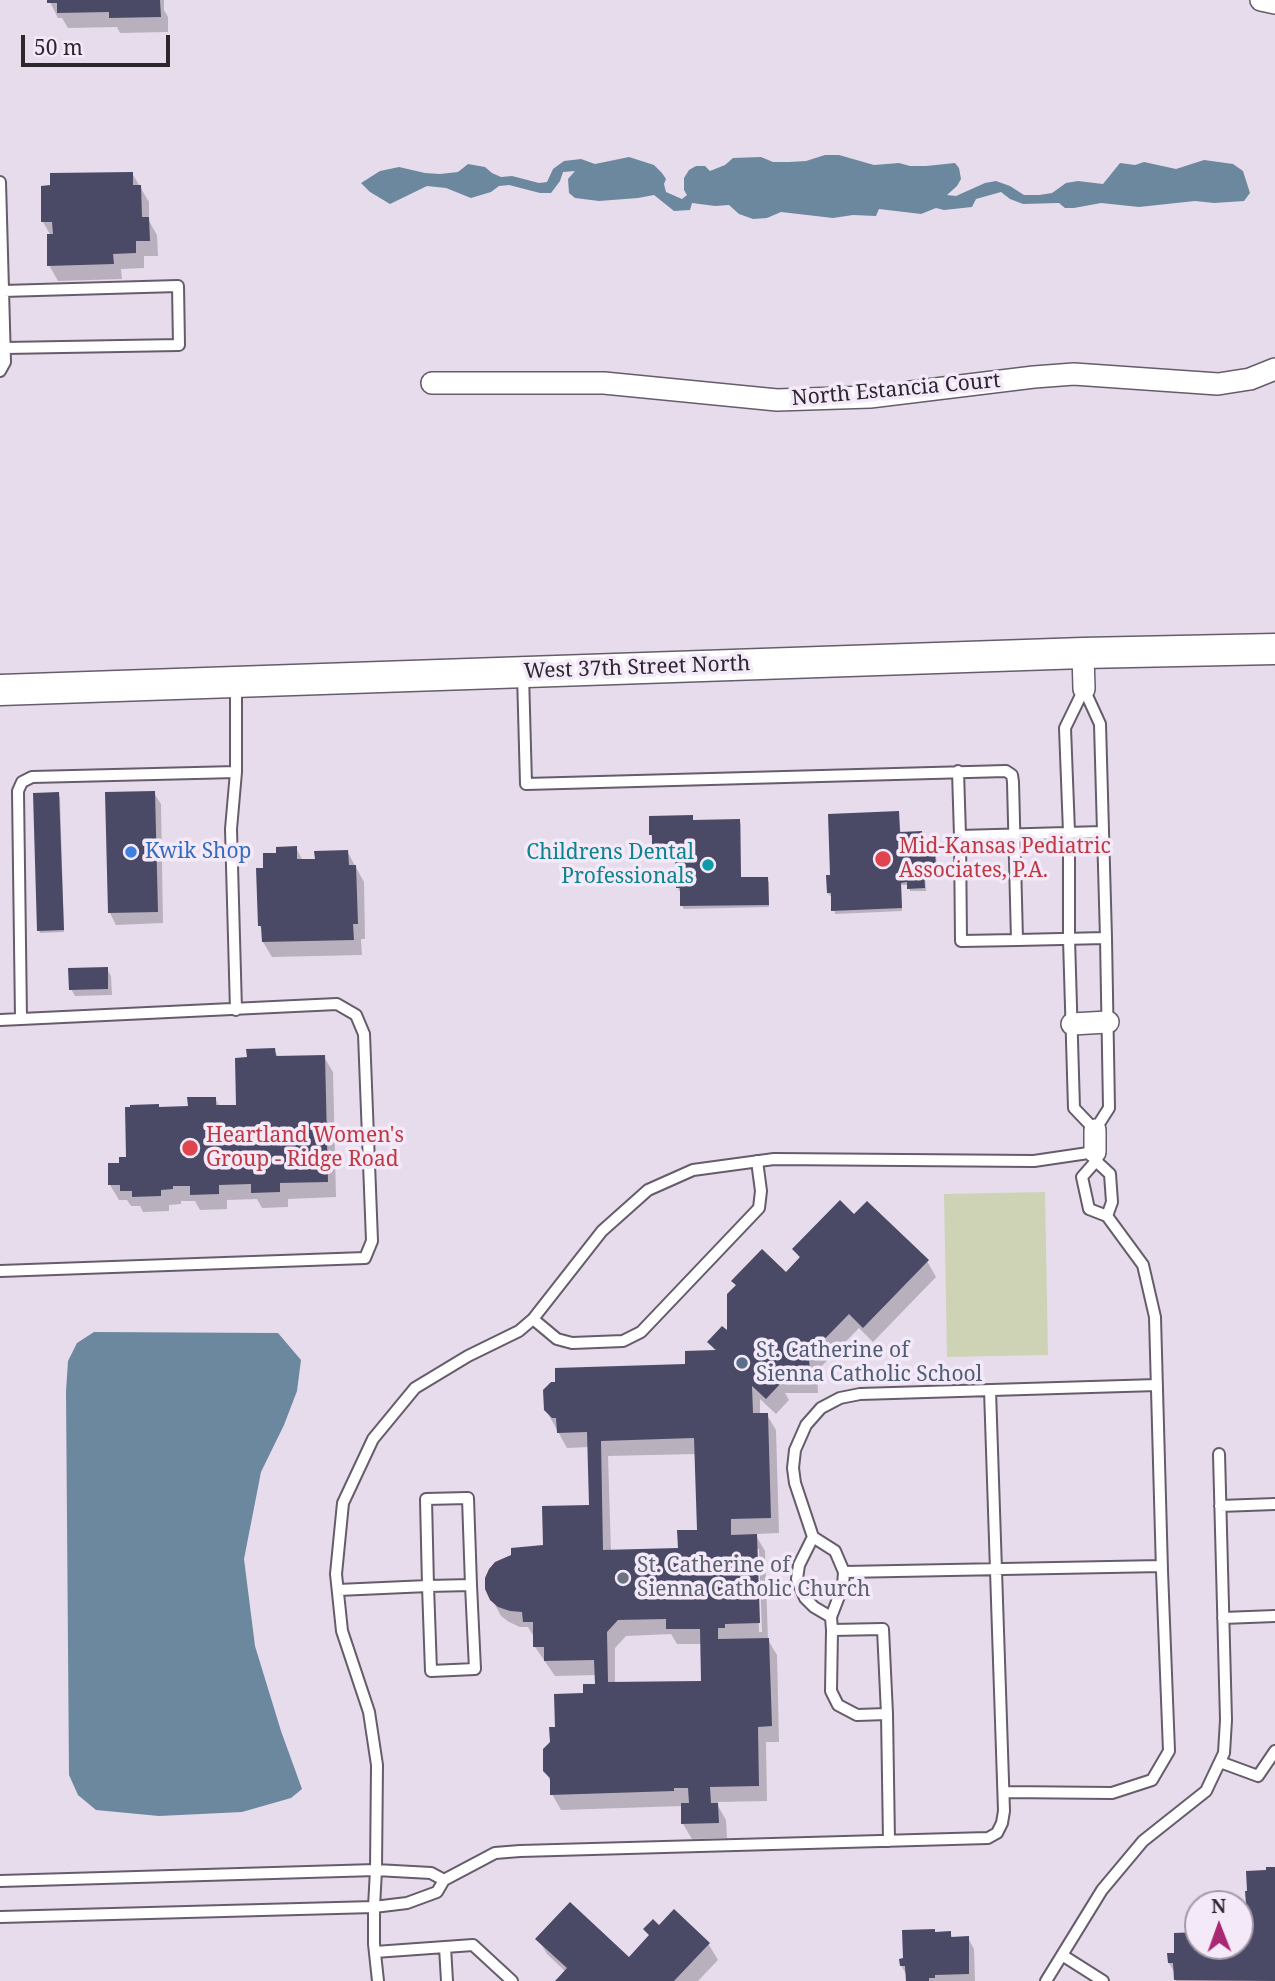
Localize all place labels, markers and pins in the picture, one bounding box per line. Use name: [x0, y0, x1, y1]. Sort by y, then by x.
place label: Mid-Kansas Pediatric Associates, P.A.: [899, 834, 1111, 884]
place label: Kwik Shop: [145, 839, 251, 865]
place label: Childrens Dental Professionals: [526, 840, 694, 890]
marker: Kwik Shop: [123, 844, 139, 860]
marker: Mid-Kansas Pediatric Associates, P.A.: [873, 849, 893, 869]
marker: Childrens Dental Professionals: [700, 857, 716, 873]
place label: Heartland Women's Group - Ridge Road: [206, 1123, 404, 1173]
marker: Heartland Women's Group - Ridge Road: [180, 1138, 200, 1158]
place label: St. Catherine of Sienna Catholic School: [756, 1338, 982, 1388]
marker: St. Catherine of Sienna Catholic School: [734, 1355, 750, 1371]
place label: St. Catherine of Sienna Catholic Church: [637, 1553, 870, 1603]
marker: St. Catherine of Sienna Catholic Church: [615, 1570, 631, 1586]

